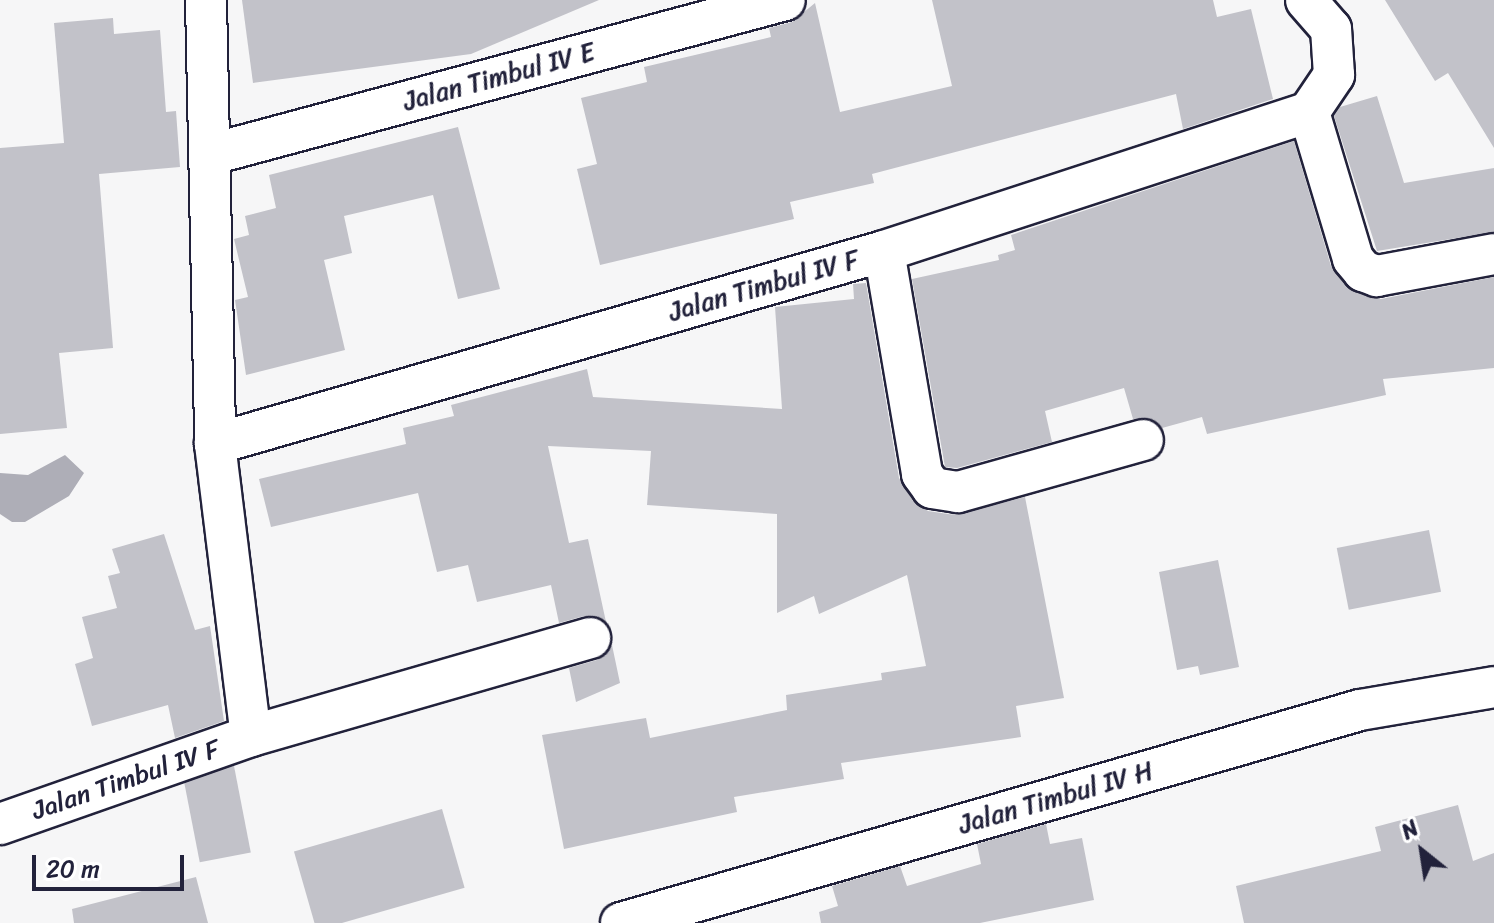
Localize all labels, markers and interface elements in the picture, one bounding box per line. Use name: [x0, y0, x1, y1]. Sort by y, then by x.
street label: Jalan Timbul IV E: [400, 36, 598, 118]
street label: Jalan Timbul IV F: [665, 244, 863, 328]
street label: Jalan Timbul IV F: [28, 733, 224, 827]
street label: Jalan Timbul IV H: [955, 755, 1157, 841]
text: N: [1393, 809, 1426, 850]
north arrow: [1382, 811, 1462, 891]
scale bar: [36, 839, 188, 889]
text: 20 m: [46, 848, 100, 890]

